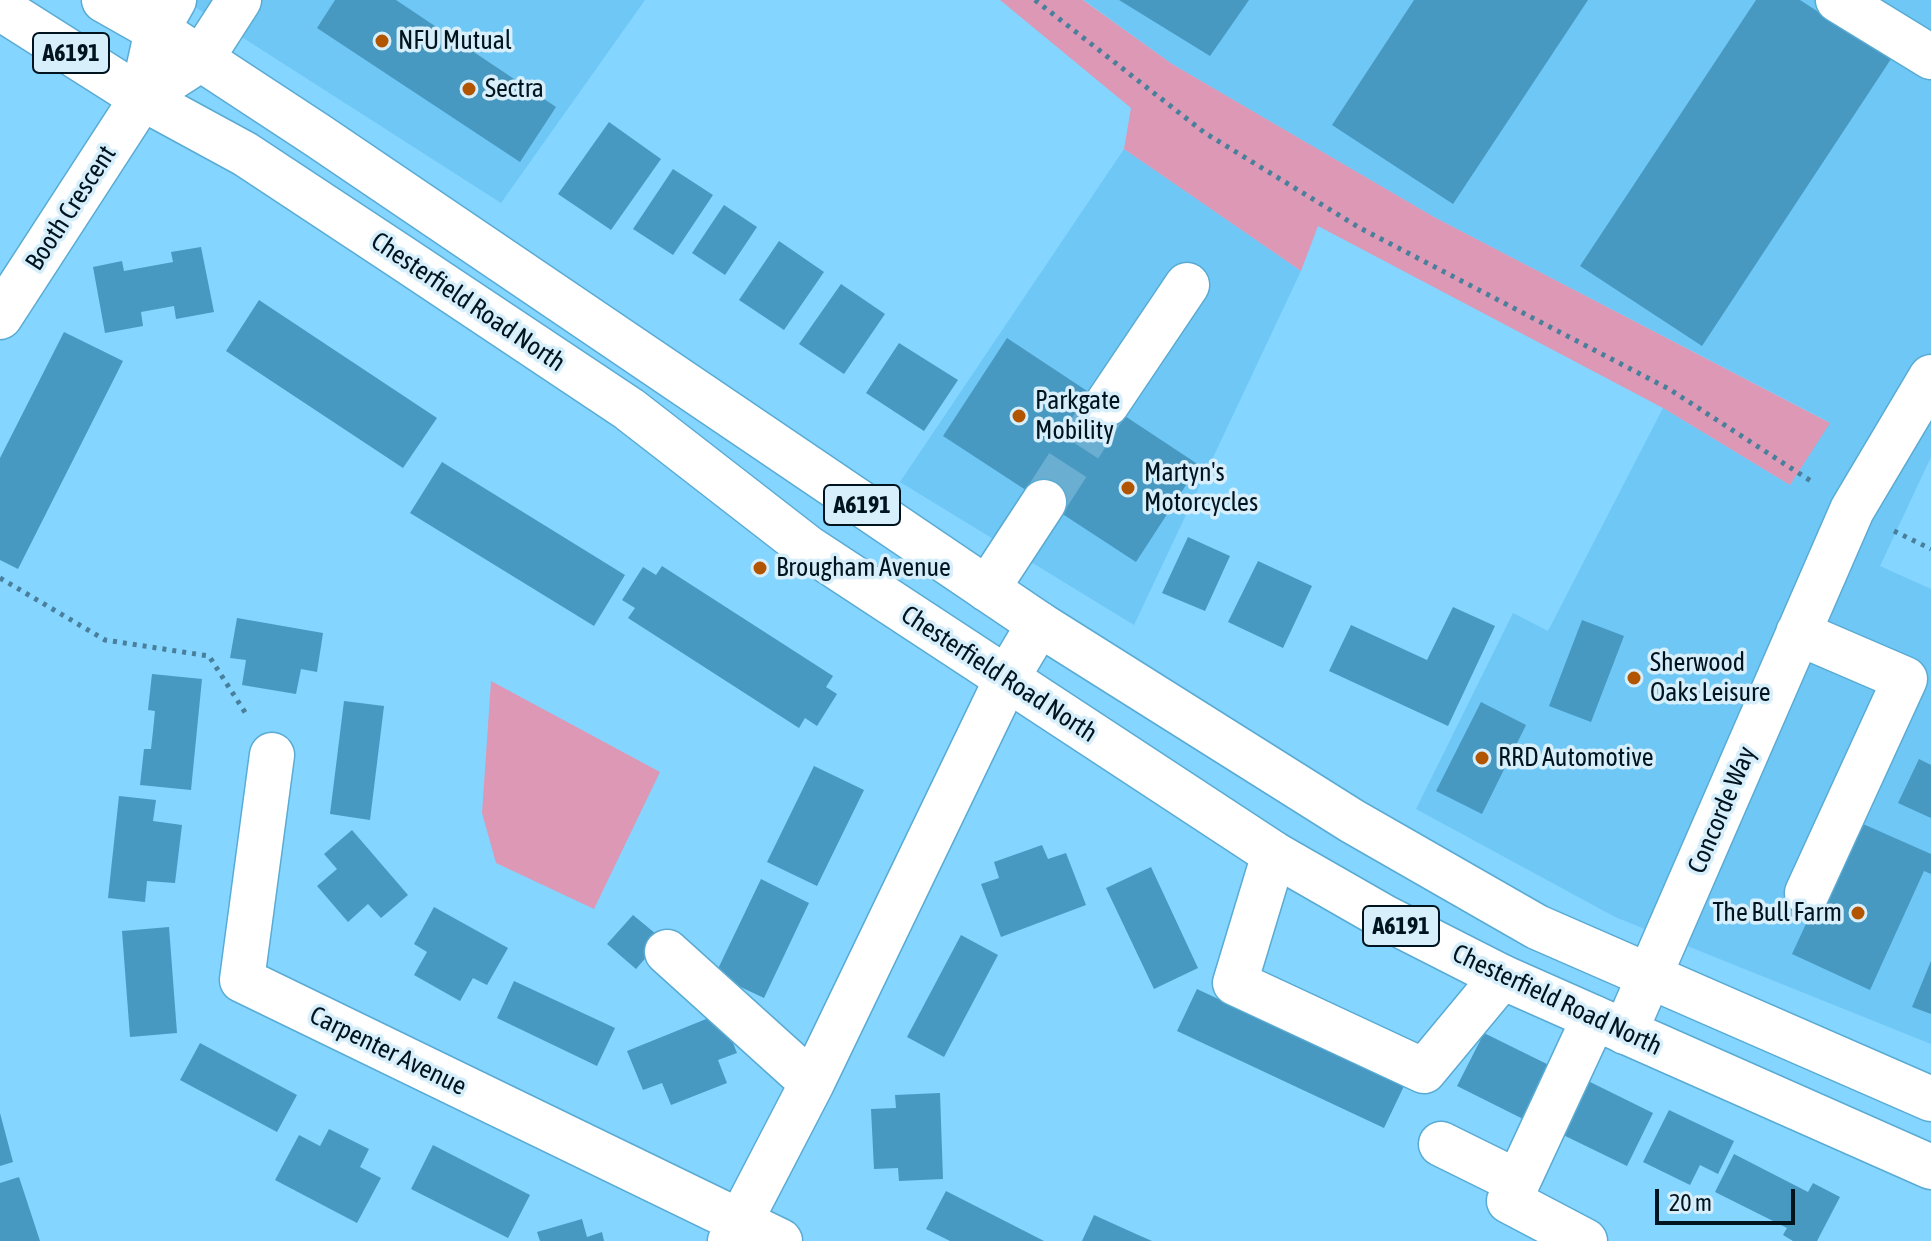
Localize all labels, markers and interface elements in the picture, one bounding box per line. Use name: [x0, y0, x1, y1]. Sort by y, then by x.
place label: NFU Mutual: [398, 25, 512, 57]
marker: NFU Mutual: [373, 32, 391, 50]
road number: A6191: [33, 33, 109, 73]
place label: Sectra: [485, 73, 544, 105]
marker: Sectra: [460, 80, 478, 98]
street label: Booth Crescent: [19, 140, 123, 276]
street label: Chesterfield Road North: [365, 225, 571, 379]
place label: Parkgate Mobility: [1035, 385, 1120, 446]
marker: Parkgate Mobility: [1010, 407, 1028, 425]
place label: Martyn's Motorcycles: [1144, 457, 1258, 518]
marker: Martyn's Motorcycles: [1119, 479, 1137, 497]
road number: A6191: [824, 485, 900, 525]
place label: Brougham Avenue: [776, 552, 951, 584]
marker: Brougham Avenue: [751, 559, 769, 577]
street label: Chesterfield Road North: [895, 599, 1103, 749]
place label: Sherwood Oaks Leisure: [1650, 647, 1771, 708]
marker: Sherwood Oaks Leisure: [1625, 669, 1643, 687]
place label: RRD Automotive: [1498, 742, 1654, 774]
street label: Concorde Way: [1681, 742, 1763, 878]
marker: RRD Automotive: [1473, 749, 1491, 767]
place label: The Bull Farm: [1712, 897, 1842, 929]
marker: The Bull Farm: [1849, 904, 1867, 922]
road number: A6191: [1363, 906, 1439, 946]
street label: Chesterfield Road North: [1447, 938, 1667, 1062]
street label: Carpenter Avenue: [305, 1000, 471, 1102]
scale bar: [1659, 1173, 1799, 1223]
text: 20 m: [1669, 1189, 1712, 1216]

